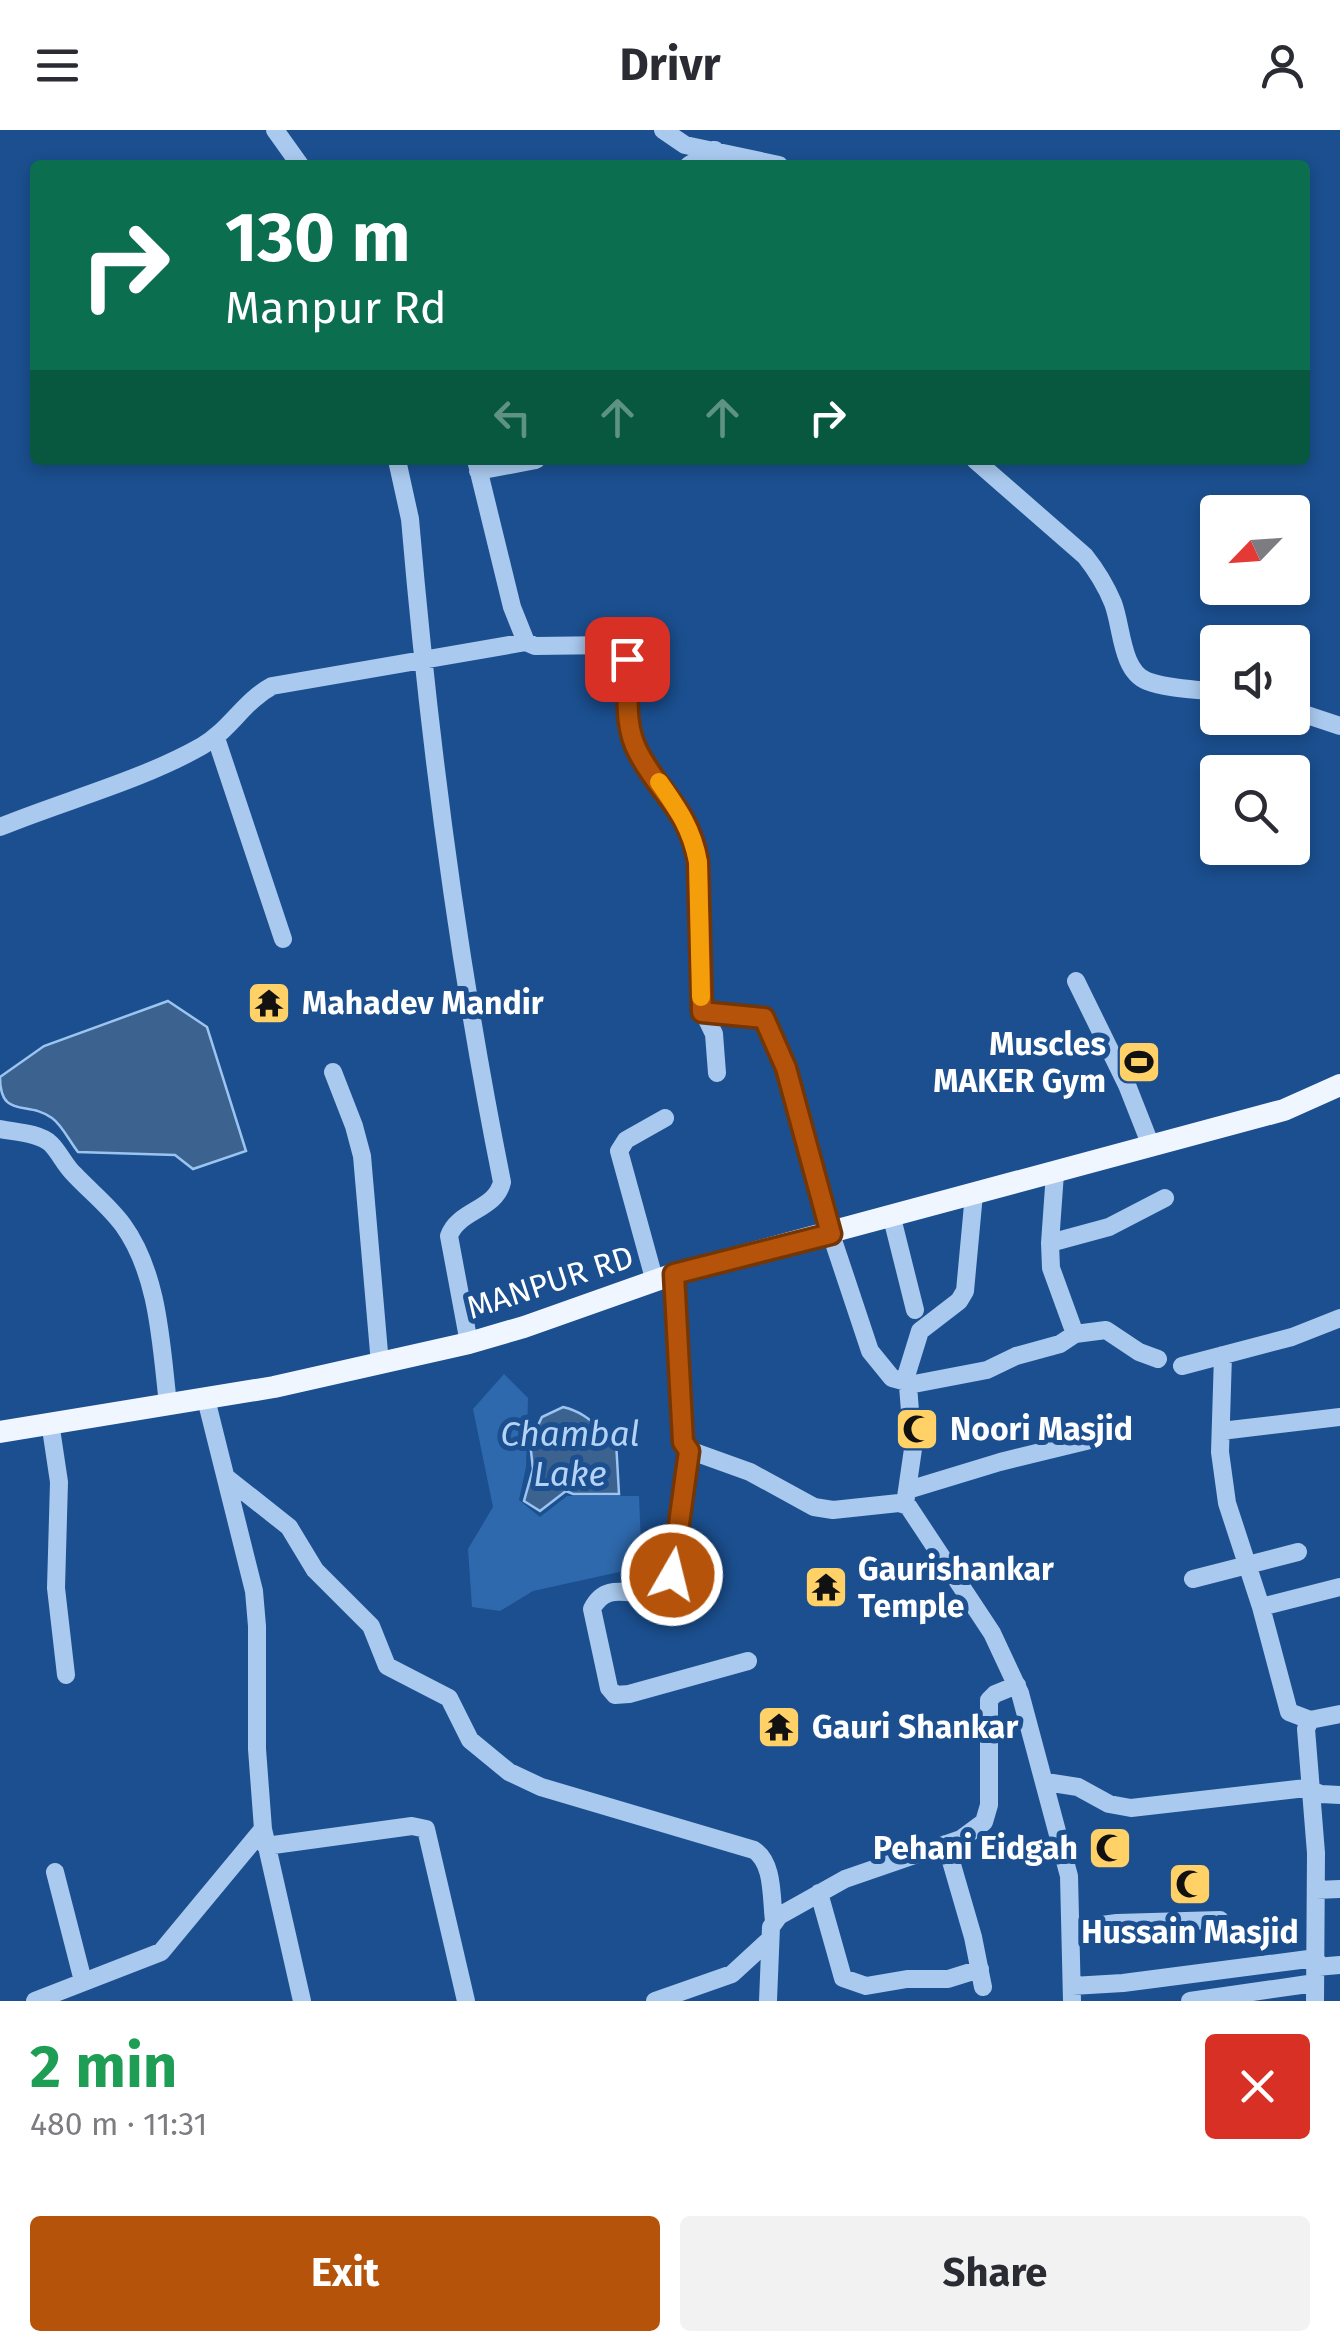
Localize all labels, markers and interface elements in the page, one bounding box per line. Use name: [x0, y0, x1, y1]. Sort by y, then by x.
icon: menu: [30, 38, 85, 93]
text: Drivr: [619, 38, 721, 92]
icon: person: [1255, 38, 1310, 93]
text: 130 m: [225, 196, 411, 280]
icon: right: [60, 200, 190, 330]
text: Manpur Rd: [225, 281, 447, 335]
icon: left: [485, 390, 540, 445]
icon: ahead: [590, 390, 645, 445]
icon: ahead: [695, 390, 750, 445]
icon: right: [800, 390, 855, 445]
north arrow: [1200, 495, 1310, 605]
map controls: [1200, 495, 1310, 865]
pin: [585, 617, 670, 702]
button: sound: [1200, 625, 1310, 735]
icon: arrive: [600, 632, 655, 687]
button: search: [1200, 755, 1310, 865]
temple icon: Mahadev Mandir: [246, 980, 292, 1026]
place label: Mahadev Mandir: [302, 984, 544, 1022]
place label: Muscles MAKER Gym: [933, 1025, 1106, 1100]
sports icon: Muscles MAKER Gym: [1116, 1039, 1162, 1085]
street label: MANPUR RD: [462, 1237, 638, 1327]
mosque icon: Noori Masjid: [894, 1406, 940, 1452]
place label: Noori Masjid: [950, 1410, 1133, 1448]
water label: Chambal Lake: [500, 1413, 640, 1495]
position arrow: [620, 1523, 724, 1627]
place label: Gaurishankar Temple: [858, 1550, 1054, 1625]
temple icon: Gaurishankar Temple: [803, 1564, 849, 1610]
temple icon: Gauri Shankar: [756, 1704, 802, 1750]
place label: Gauri Shankar: [812, 1708, 1018, 1746]
mosque icon: Pehani Eidgah: [1087, 1825, 1133, 1871]
place label: Pehani Eidgah: [873, 1829, 1078, 1867]
mosque icon: Hussain Masjid: [1167, 1861, 1213, 1907]
place label: Hussain Masjid: [1081, 1913, 1299, 1951]
text: 2 min: [30, 2031, 177, 2103]
button: close: [1205, 2034, 1310, 2139]
text: 480 m · 11:31: [30, 2105, 207, 2143]
button: Exit: [30, 2216, 660, 2331]
button: Share: [680, 2216, 1310, 2331]

